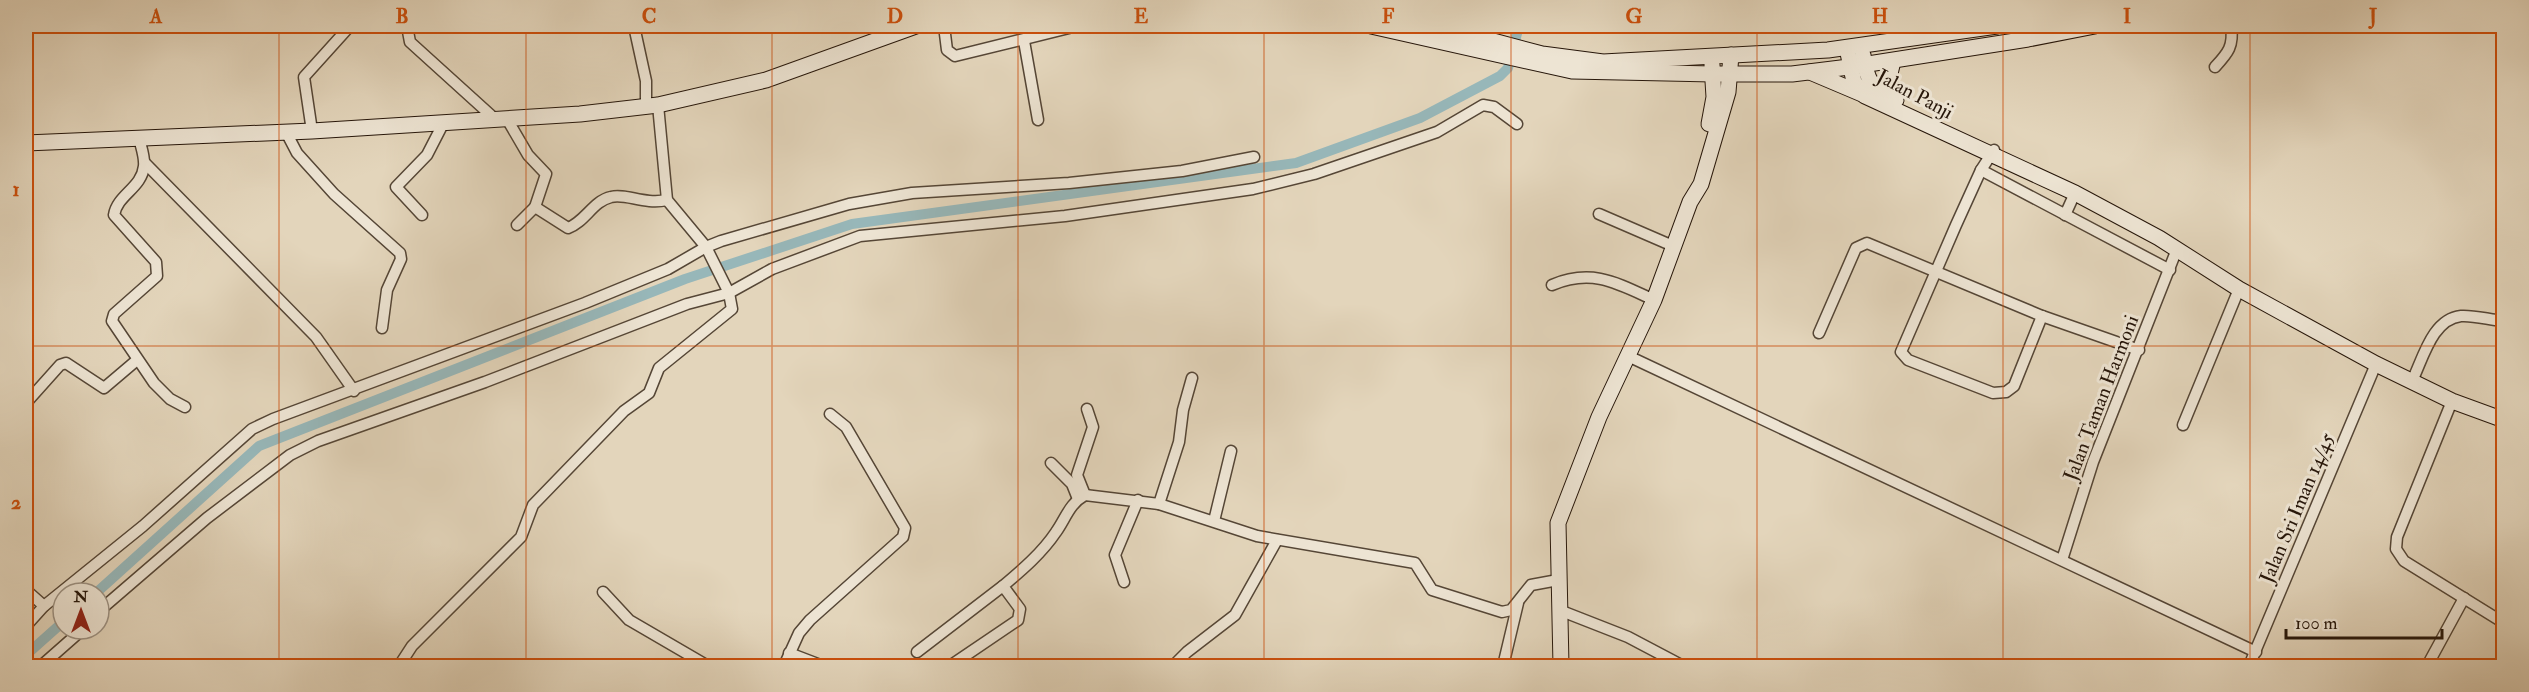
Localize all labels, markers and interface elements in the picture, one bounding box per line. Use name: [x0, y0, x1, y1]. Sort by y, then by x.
text: A: [149, 4, 163, 29]
text: B: [395, 4, 409, 29]
text: C: [642, 4, 656, 29]
text: D: [887, 4, 903, 29]
text: E: [1134, 4, 1149, 29]
text: F: [1382, 4, 1395, 29]
text: G: [1626, 4, 1643, 29]
text: H: [1872, 4, 1888, 29]
text: I: [2123, 4, 2131, 29]
text: J: [2368, 4, 2377, 29]
street label: Jalan Panji: [1871, 63, 1958, 125]
text: 1: [12, 177, 20, 202]
street label: Jalan Taman Harmoni: [2058, 312, 2144, 485]
street label: Jalan Sri Iman 14/45: [2254, 429, 2340, 588]
text: 2: [11, 490, 21, 515]
north arrow: [51, 581, 111, 641]
text: N: [73, 587, 89, 607]
scale bar: [2286, 602, 2442, 640]
text: 100 m: [2295, 612, 2338, 635]

